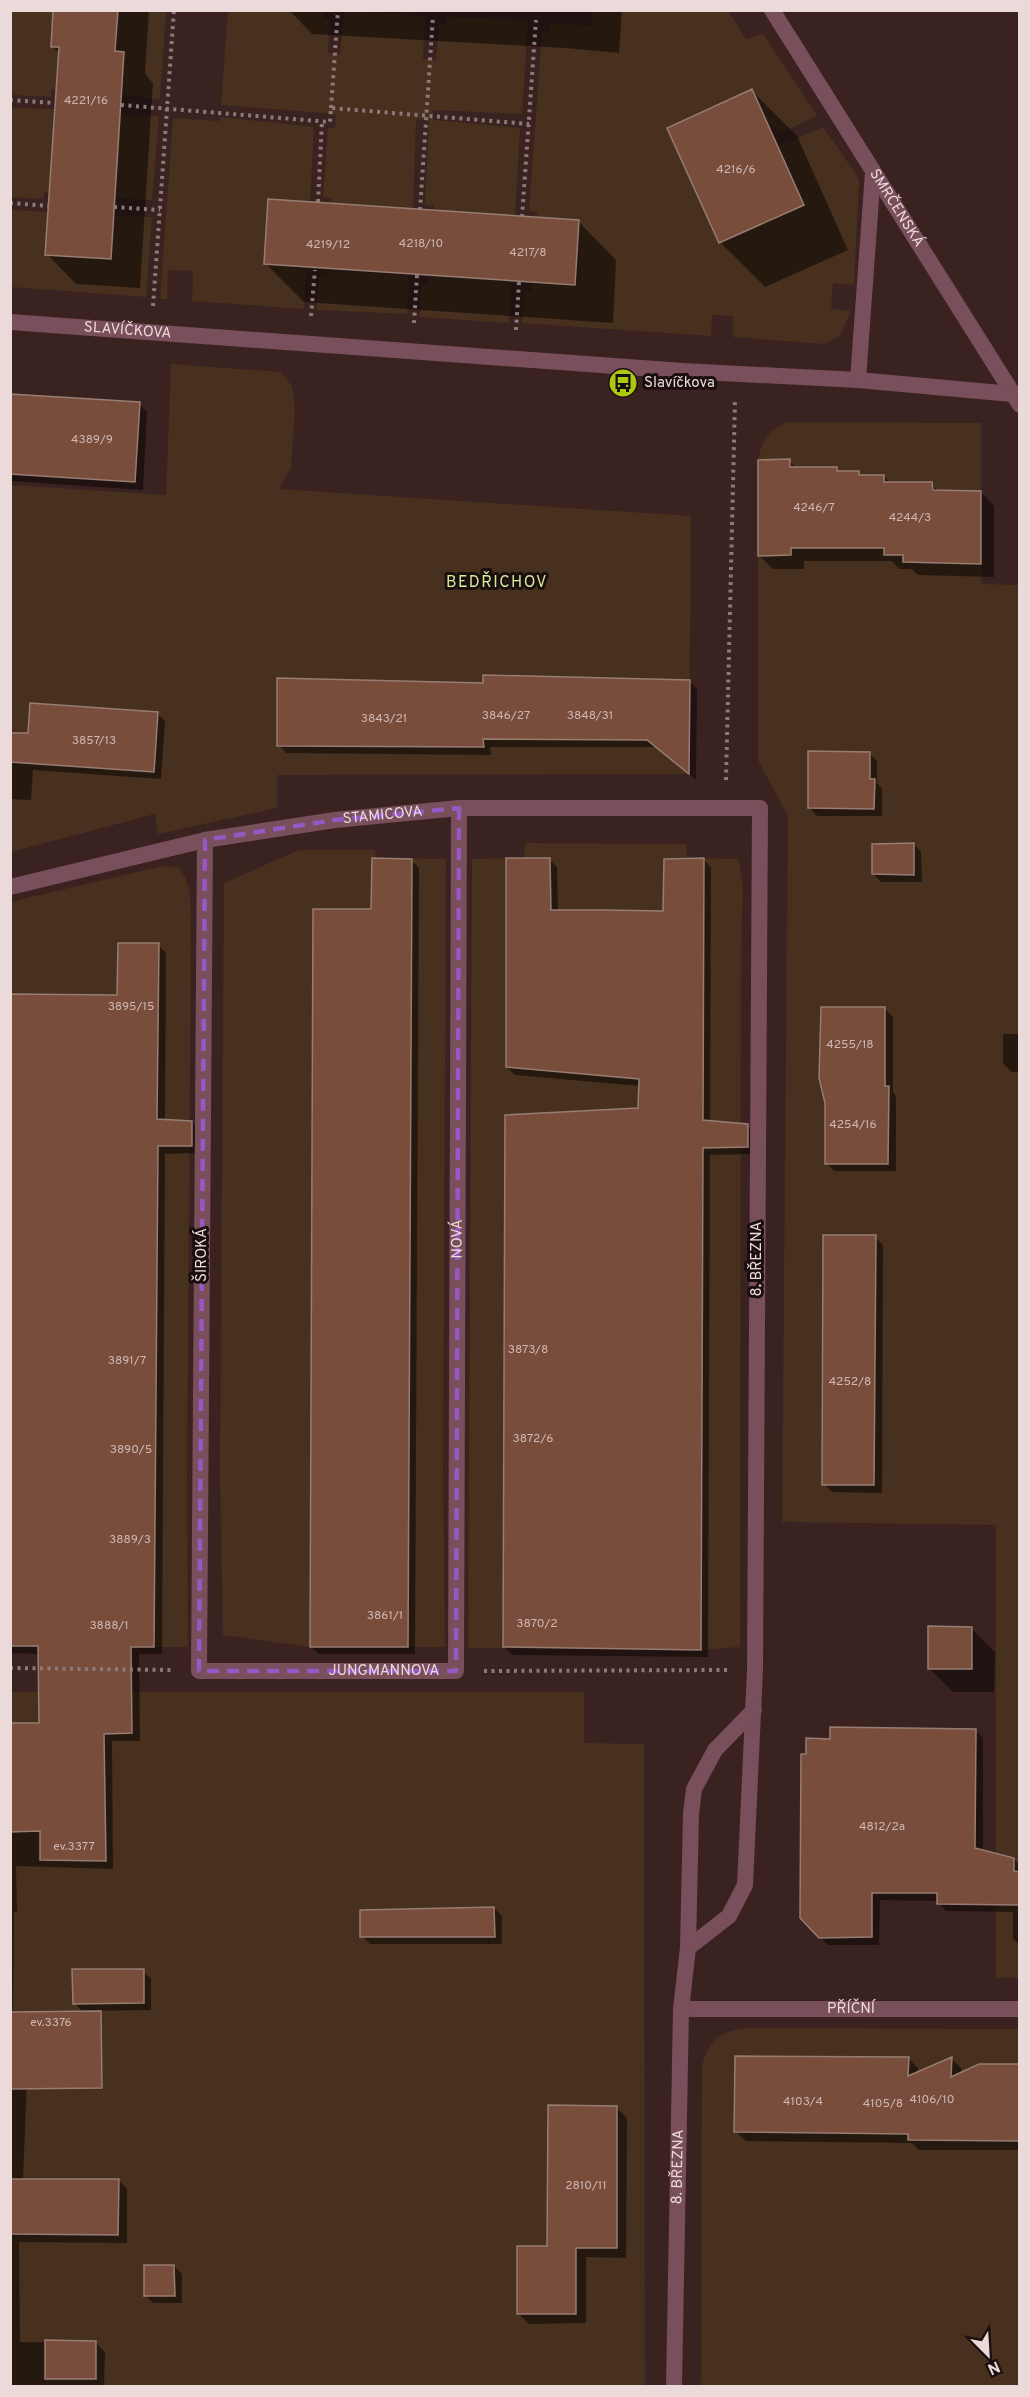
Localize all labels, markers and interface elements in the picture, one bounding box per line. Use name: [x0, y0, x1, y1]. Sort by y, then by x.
house number: 4221/16: [64, 93, 108, 109]
house number: 4216/6: [716, 162, 756, 178]
street label: SMRČENSKÁ: [865, 165, 929, 251]
house number: 4218/10: [399, 236, 443, 252]
house number: 4219/12: [306, 237, 350, 253]
house number: 4217/8: [509, 245, 547, 261]
street label: SLAVÍČKOVA: [83, 318, 172, 343]
bus stop icon: Slavíčkova: [607, 367, 639, 399]
place label: Slavíčkova: [644, 374, 715, 393]
house number: 4389/9: [71, 432, 113, 448]
house number: 4246/7: [793, 500, 835, 516]
house number: 4244/3: [889, 510, 931, 526]
district label: BEDŘICHOV: [446, 571, 548, 593]
house number: 3846/27: [482, 708, 530, 724]
house number: 3848/31: [567, 708, 613, 724]
house number: 3843/21: [361, 711, 407, 727]
house number: 3857/13: [72, 733, 116, 749]
street label: STAMICOVA: [342, 802, 423, 829]
house number: 3895/15: [108, 999, 154, 1015]
house number: 4255/18: [826, 1037, 874, 1053]
house number: 4254/16: [829, 1117, 877, 1133]
street label: NOVÁ: [447, 1219, 467, 1259]
street label: 8. BŘEZNA: [747, 1222, 767, 1296]
street label: ŠIROKÁ: [191, 1228, 212, 1282]
house number: 3873/8: [508, 1342, 548, 1358]
house number: 3891/7: [108, 1353, 146, 1369]
house number: 4252/8: [829, 1374, 871, 1390]
house number: 3872/6: [513, 1431, 553, 1447]
house number: 3890/5: [110, 1442, 152, 1458]
house number: 3889/3: [109, 1532, 151, 1548]
house number: 3861/1: [367, 1608, 403, 1624]
house number: 3870/2: [516, 1616, 558, 1632]
house number: 3888/1: [89, 1618, 129, 1634]
street label: JUNGMANNOVA: [328, 1662, 440, 1681]
house number: 4812/2a: [859, 1819, 905, 1835]
house number: ev.3377: [53, 1839, 95, 1855]
street label: PŘÍČNÍ: [827, 1998, 877, 2019]
house number: ev.3376: [30, 2015, 72, 2031]
house number: 4106/10: [910, 2092, 954, 2108]
house number: 4103/4: [783, 2094, 823, 2110]
house number: 4105/8: [863, 2096, 903, 2112]
street label: 8. BŘEZNA: [667, 2129, 688, 2205]
house number: 2810/11: [565, 2178, 607, 2194]
north arrow: [958, 2325, 1018, 2385]
text: N: [984, 2355, 1003, 2378]

